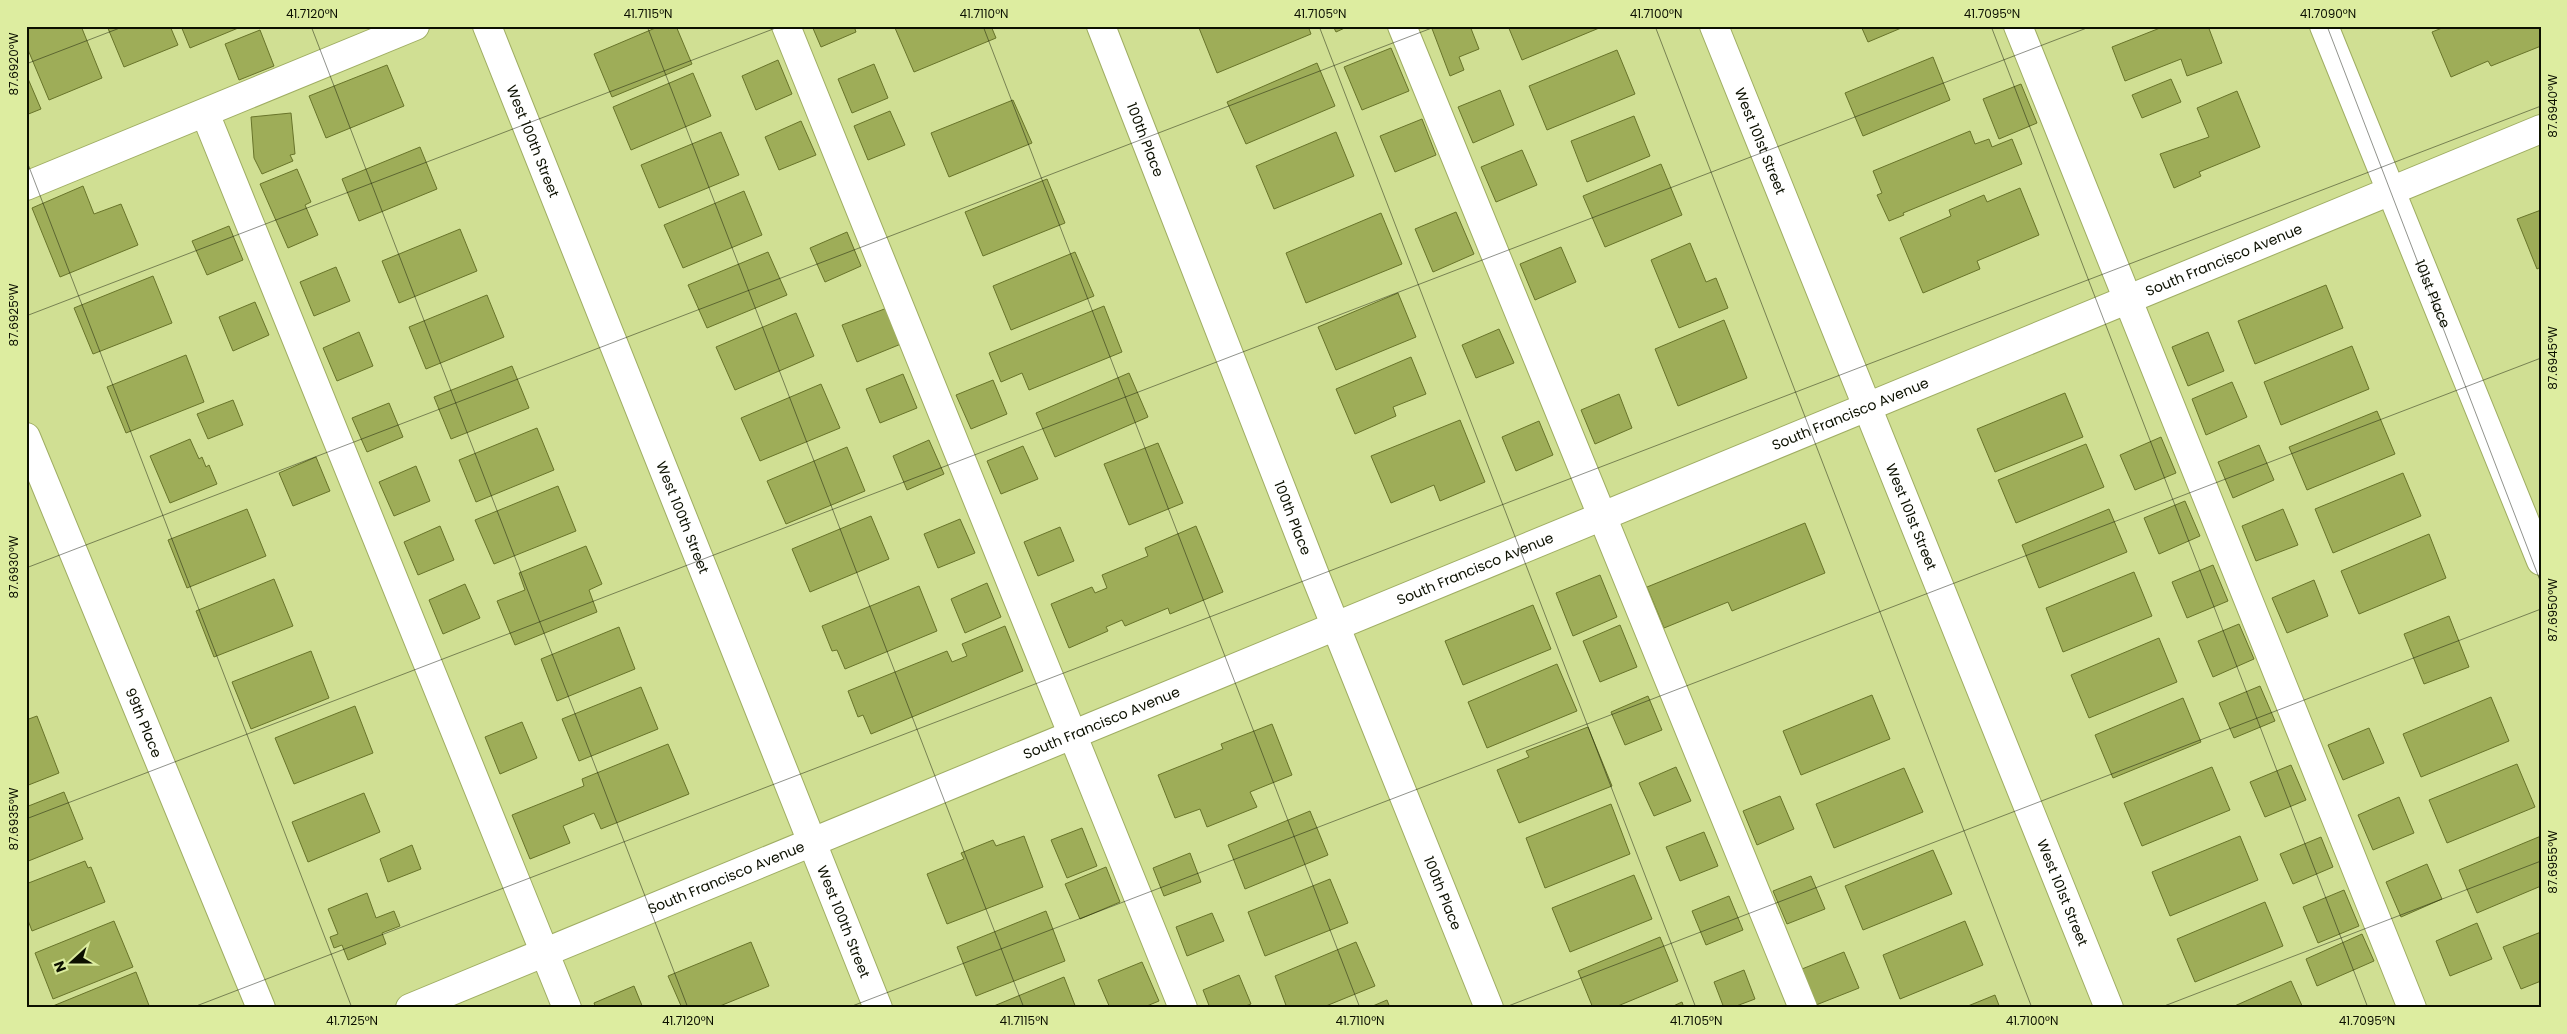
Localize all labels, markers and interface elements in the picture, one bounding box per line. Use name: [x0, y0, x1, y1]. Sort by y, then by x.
text: 41.7120°N: [286, 5, 338, 22]
text: 41.7115°N: [623, 5, 673, 22]
text: 41.7110°N: [959, 5, 1009, 22]
text: 41.7105°N: [1294, 5, 1346, 22]
text: 41.7100°N: [1630, 5, 1682, 22]
text: 41.7095°N: [1964, 5, 2020, 22]
text: 41.7090°N: [2300, 5, 2356, 22]
text: 87.6920°W: [5, 32, 22, 95]
text: 87.6940°W: [2544, 74, 2561, 138]
street label: West 100th Street: [501, 82, 564, 200]
street label: West 101st Street: [1730, 85, 1791, 197]
street label: 100th Place: [1122, 100, 1169, 180]
street label: South Francisco Avenue: [2142, 218, 2305, 301]
street label: 101st Place: [2410, 257, 2456, 331]
text: 87.6925°W: [5, 283, 22, 346]
text: 87.6945°W: [2544, 326, 2561, 390]
street label: South Francisco Avenue: [1769, 373, 1932, 455]
street label: West 100th Street: [651, 458, 714, 577]
street label: West 101st Street: [1881, 460, 1942, 573]
street label: 100th Place: [1269, 478, 1316, 558]
street label: South Francisco Avenue: [1394, 527, 1557, 610]
text: 87.6930°W: [5, 535, 22, 599]
text: 87.6950°W: [2544, 578, 2561, 642]
street label: South Francisco Avenue: [1020, 681, 1183, 764]
street label: 99th Place: [120, 685, 167, 761]
text: 87.6935°W: [5, 787, 22, 851]
text: 87.6955°W: [2544, 830, 2561, 894]
street label: South Francisco Avenue: [645, 836, 808, 919]
street label: West 101st Street: [2032, 836, 2093, 949]
street label: 100th Place: [1419, 853, 1467, 933]
street label: West 100th Street: [812, 862, 875, 981]
north arrow: [48, 936, 98, 986]
text: N: [49, 958, 71, 975]
text: 41.7125°N: [326, 1012, 378, 1029]
text: 41.7120°N: [662, 1012, 714, 1029]
text: 41.7115°N: [999, 1012, 1049, 1029]
text: 41.7110°N: [1335, 1012, 1385, 1029]
text: 41.7105°N: [1670, 1012, 1722, 1029]
text: 41.7100°N: [2006, 1012, 2058, 1029]
text: 41.7095°N: [2339, 1012, 2395, 1029]

